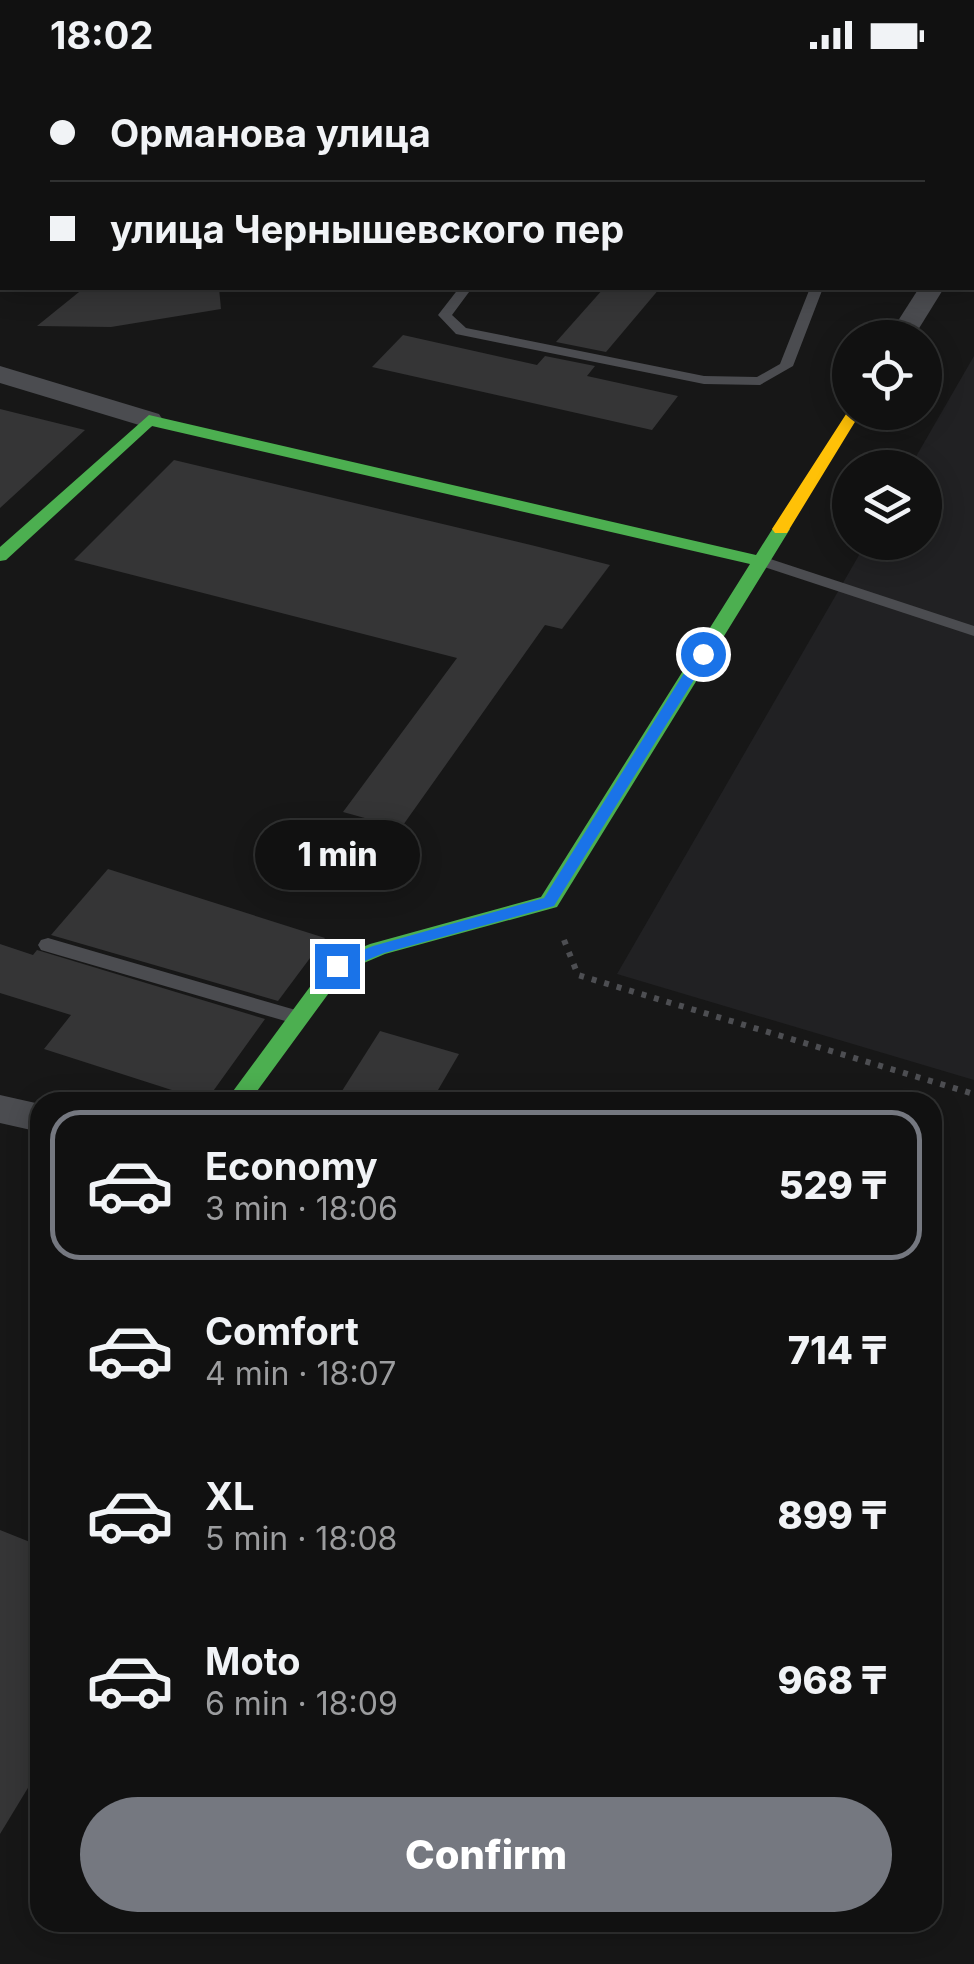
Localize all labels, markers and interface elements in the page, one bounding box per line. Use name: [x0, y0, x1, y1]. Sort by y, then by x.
text: 18:02: [50, 12, 153, 58]
text: Орманова улица: [110, 110, 431, 156]
text: улица Чернышевского пер: [110, 206, 624, 252]
map controls: [832, 320, 942, 560]
button: locate: [832, 320, 942, 430]
button: layers: [832, 450, 942, 560]
route start: [681, 632, 726, 677]
callout: 1 min: [255, 821, 420, 891]
text: 1 min: [297, 835, 378, 874]
route end: [315, 944, 360, 989]
icon: car: [85, 1140, 175, 1230]
text: Economy: [205, 1143, 378, 1189]
text: 529 ₸: [779, 1162, 887, 1208]
text: 3 min · 18:06: [205, 1189, 398, 1228]
icon: car: [85, 1305, 175, 1395]
text: Comfort: [205, 1308, 359, 1354]
text: 714 ₸: [788, 1327, 887, 1373]
text: 4 min · 18:07: [205, 1354, 396, 1393]
icon: car: [85, 1470, 175, 1560]
text: XL: [205, 1473, 255, 1519]
text: 899 ₸: [777, 1492, 887, 1538]
text: 5 min · 18:08: [205, 1519, 397, 1558]
icon: car: [85, 1635, 175, 1725]
text: Moto: [205, 1638, 301, 1684]
text: 968 ₸: [777, 1657, 887, 1703]
text: 6 min · 18:09: [205, 1684, 398, 1723]
button: Confirm: [80, 1797, 892, 1912]

